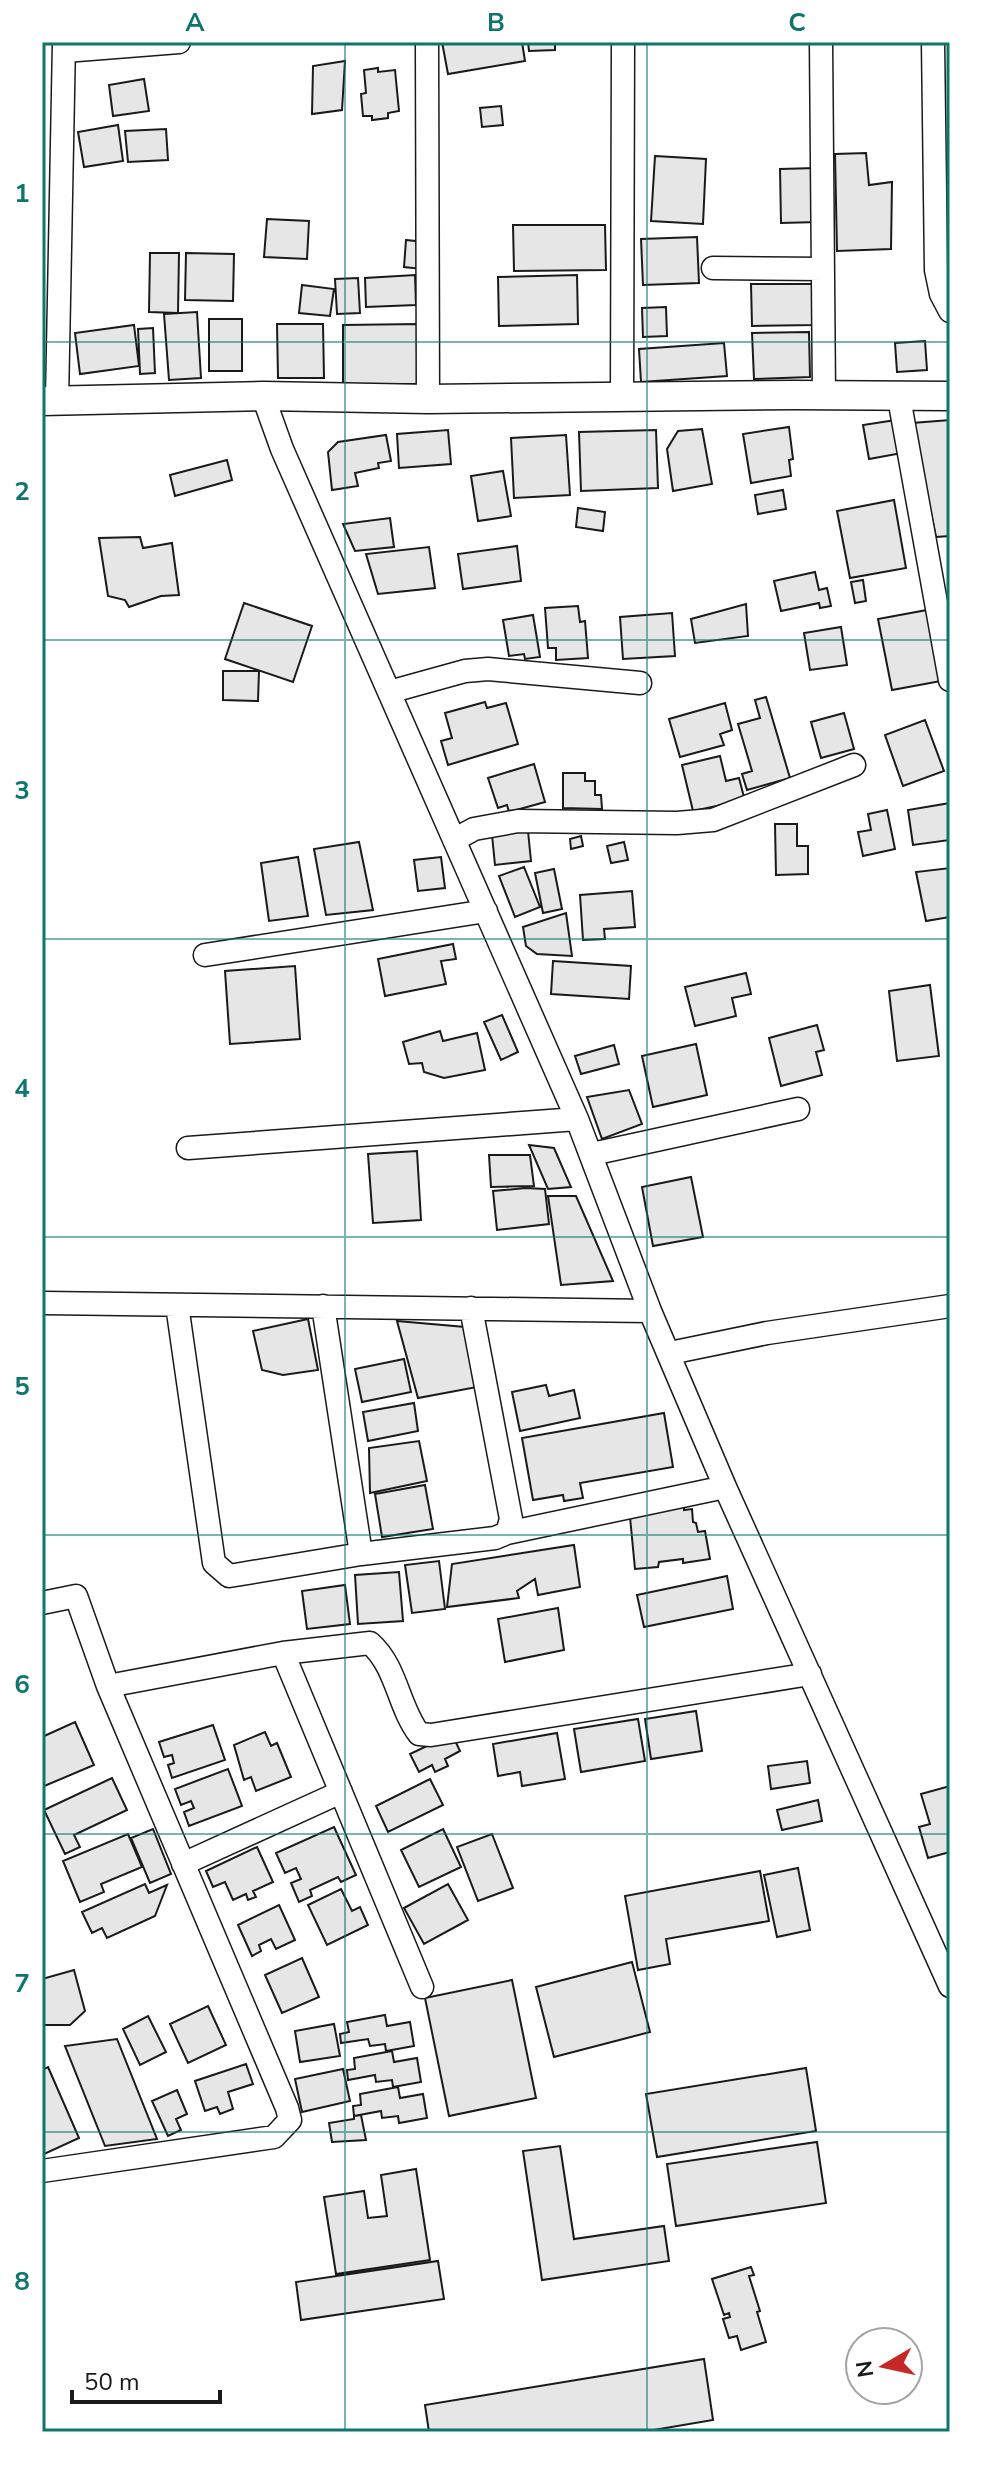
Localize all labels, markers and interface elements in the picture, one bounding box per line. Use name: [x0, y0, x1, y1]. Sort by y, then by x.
text: A: [185, 5, 205, 40]
text: B: [487, 5, 505, 40]
text: C: [788, 5, 806, 40]
text: 1: [14, 176, 30, 211]
text: 2: [14, 474, 30, 509]
text: 3: [14, 773, 30, 808]
text: 4: [14, 1071, 30, 1106]
text: 5: [14, 1369, 30, 1404]
text: 6: [14, 1667, 30, 1702]
text: 7: [14, 1966, 30, 2001]
text: 8: [14, 2264, 30, 2299]
north arrow: [844, 2326, 924, 2406]
scale bar: [72, 2354, 220, 2404]
text: N: [849, 2358, 881, 2379]
text: 50 m: [84, 2366, 140, 2398]

